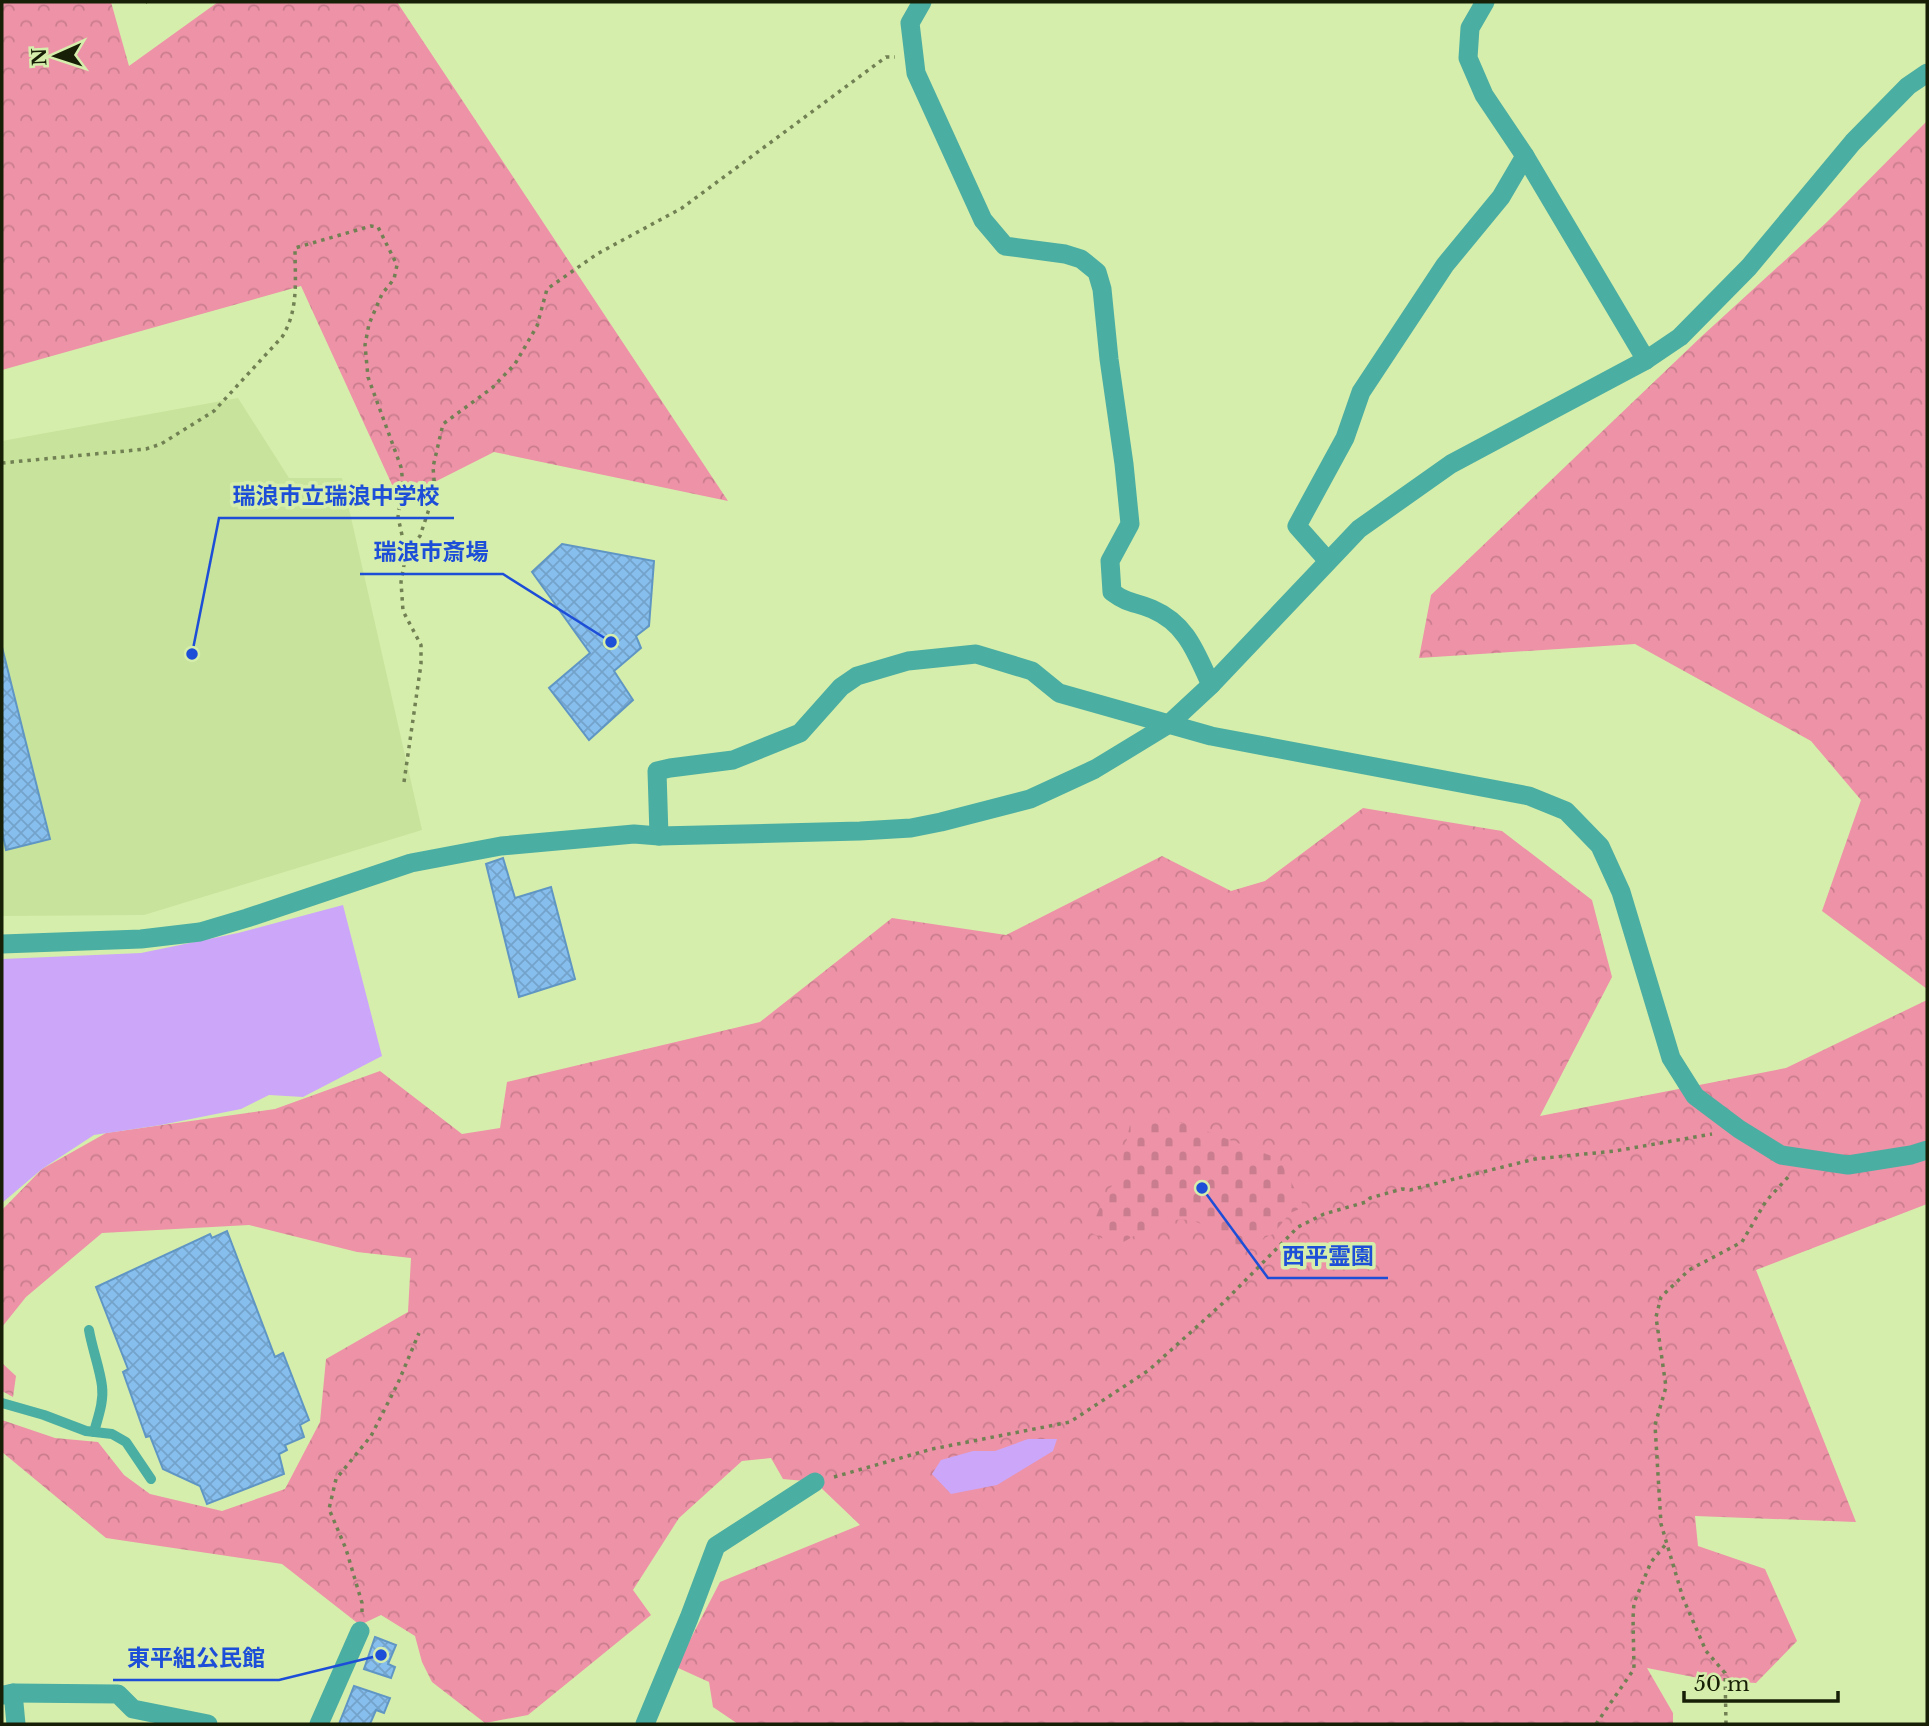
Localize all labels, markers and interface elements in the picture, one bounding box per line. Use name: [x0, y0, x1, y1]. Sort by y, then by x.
north arrow: [21, 21, 91, 91]
text: N: [28, 47, 51, 66]
callout: 瑞浪市立瑞浪中学校: [219, 474, 454, 518]
text: 瑞浪市立瑞浪中学校: [233, 482, 440, 510]
callout: 瑞浪市斎場: [360, 530, 503, 574]
text: 瑞浪市斎場: [374, 538, 489, 566]
callout: 西平霊園: [1268, 1234, 1388, 1278]
text: 西平霊園: [1282, 1242, 1374, 1270]
callout: 東平組公民館: [113, 1636, 279, 1680]
text: 東平組公民館: [127, 1644, 265, 1672]
scale bar: [1684, 1660, 1838, 1704]
text: 50 m: [1694, 1671, 1750, 1697]

